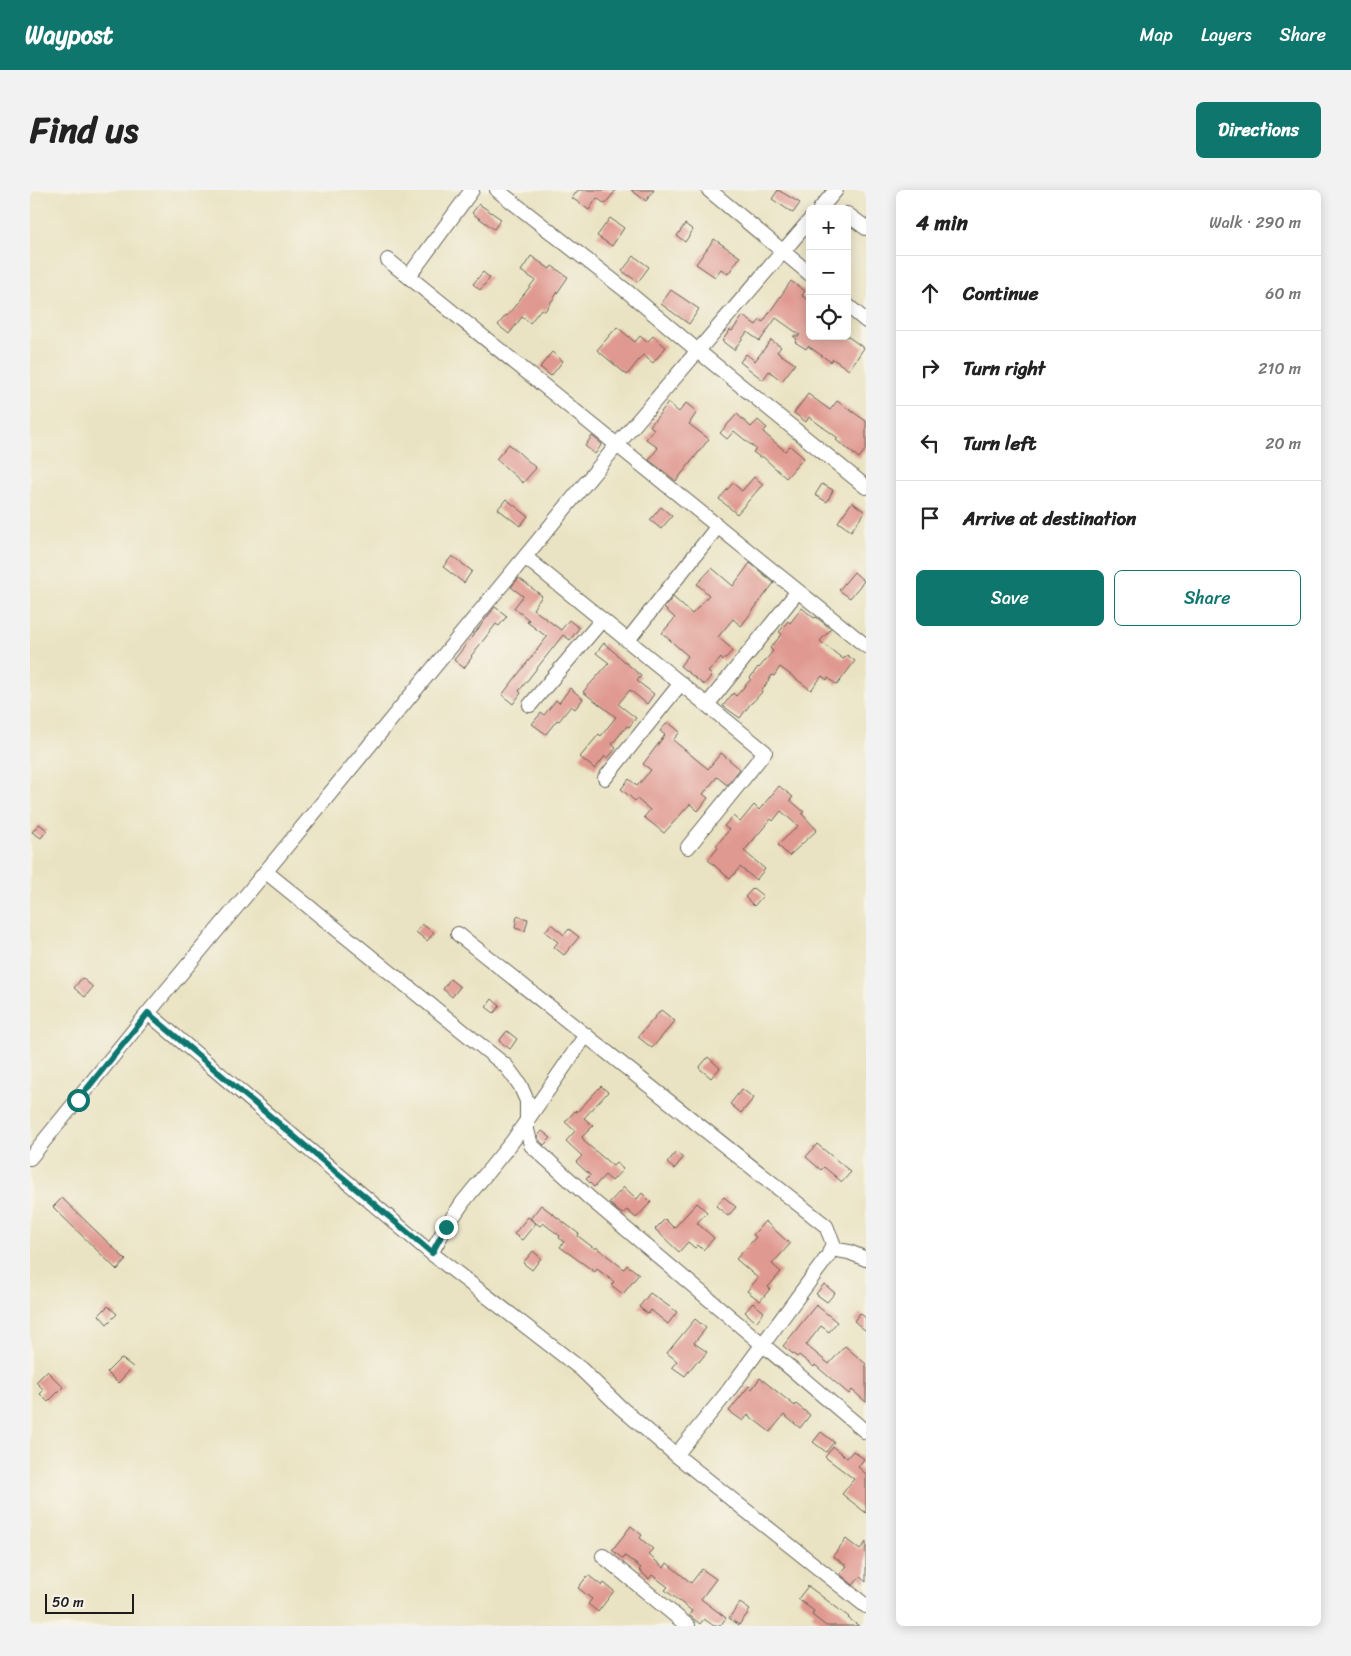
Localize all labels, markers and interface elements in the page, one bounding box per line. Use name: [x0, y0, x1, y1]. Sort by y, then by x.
text: Waypost: [25, 14, 113, 56]
text: Map: [1140, 19, 1173, 51]
text: Layers: [1201, 19, 1252, 51]
text: Share: [1280, 19, 1326, 51]
text: Find us: [30, 99, 138, 161]
button: Directions: [1196, 102, 1321, 158]
text: 4 min: [916, 204, 968, 242]
map controls: [806, 205, 851, 340]
button: +: [806, 205, 851, 250]
text: Walk · 290 m: [1209, 208, 1301, 237]
button: −: [806, 250, 851, 295]
text: Continue: [963, 277, 1039, 310]
icon: ahead: [916, 279, 944, 307]
text: 60 m: [1265, 279, 1301, 308]
button: locate: [806, 295, 851, 340]
text: Turn right: [963, 352, 1045, 385]
icon: right: [916, 354, 944, 382]
text: 210 m: [1258, 354, 1301, 383]
text: Turn left: [963, 427, 1036, 460]
icon: left: [916, 429, 944, 457]
text: 20 m: [1265, 429, 1301, 458]
text: Arrive at destination: [963, 502, 1136, 535]
icon: arrive: [916, 504, 944, 532]
button: Save: [916, 570, 1104, 626]
button: Share: [1114, 570, 1301, 626]
route start: [67, 1089, 90, 1112]
route end: [435, 1216, 458, 1239]
text: 50 m: [52, 1590, 84, 1615]
scale bar: [45, 1591, 134, 1614]

